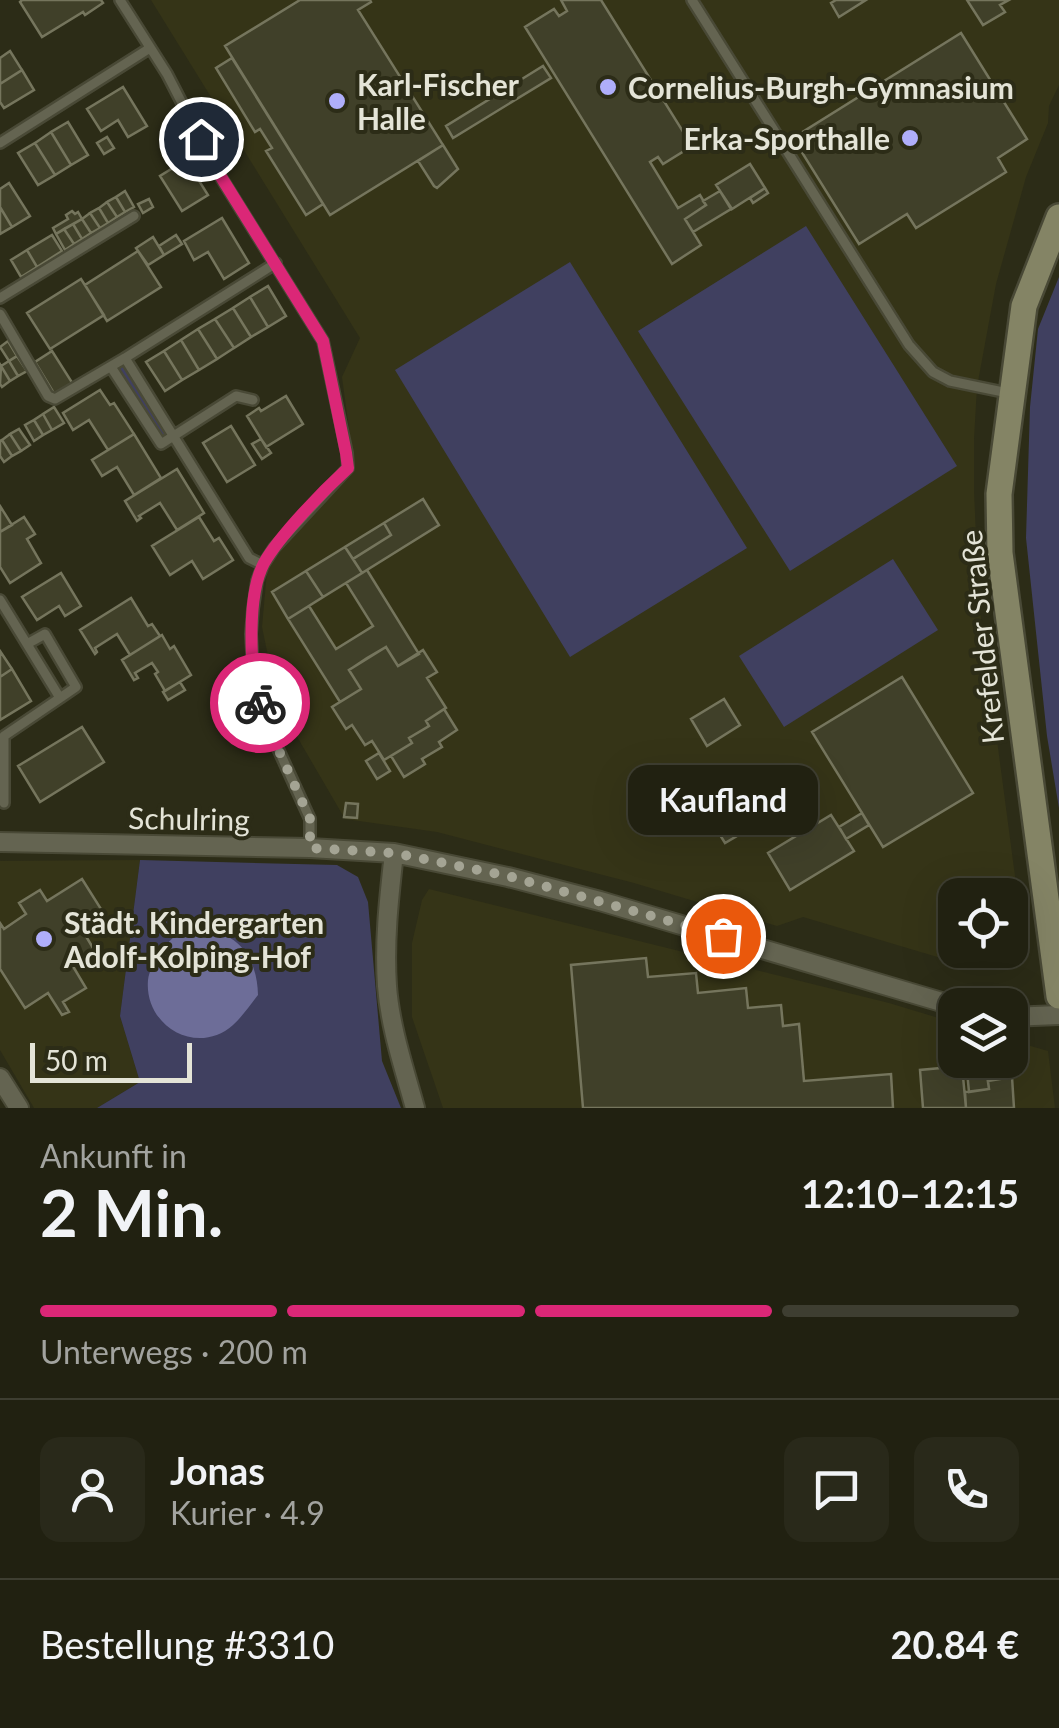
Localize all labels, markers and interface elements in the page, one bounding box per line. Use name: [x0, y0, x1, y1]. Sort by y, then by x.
place label: Karl-Fischer Halle: [357, 66, 520, 136]
place label: Cornelius-Burgh-Gymnasium: [628, 69, 1014, 105]
marker: Cornelius-Burgh-Gymnasium: [597, 76, 619, 98]
marker: Karl-Fischer Halle: [326, 90, 348, 112]
pin: [159, 97, 244, 182]
icon: home: [174, 112, 229, 167]
place label: Erka-Sporthalle: [684, 120, 890, 156]
marker: Erka-Sporthalle: [899, 127, 921, 149]
street label: Krefelder Straße: [952, 528, 1010, 746]
courier: [210, 653, 310, 753]
icon: bike: [233, 676, 288, 731]
callout: Kaufland: [628, 766, 818, 836]
text: Kaufland: [659, 780, 787, 819]
street label: Schulring: [128, 799, 250, 837]
map controls: [938, 878, 1028, 1078]
button: locate: [938, 878, 1028, 968]
pin: [681, 894, 766, 979]
place label: Städt. Kindergarten Adolf-Kolping-Hof: [63, 904, 324, 974]
icon: bag: [696, 909, 751, 964]
marker: Städt. Kindergarten Adolf-Kolping-Hof: [33, 928, 55, 950]
button: layers: [938, 988, 1028, 1078]
scale bar: [30, 1038, 192, 1082]
text: 50 m: [45, 1043, 108, 1077]
text: Ankunft in: [40, 1136, 187, 1175]
text: 12:10–12:15: [801, 1170, 1019, 1216]
text: 2 Min.: [40, 1173, 223, 1251]
text: Unterwegs · 200 m: [40, 1332, 308, 1371]
button: person: [40, 1437, 145, 1542]
button: chat: [784, 1437, 889, 1542]
button: phone: [914, 1437, 1019, 1542]
text: Jonas: [170, 1447, 265, 1493]
text: Kurier · 4.9: [170, 1493, 325, 1532]
text: Bestellung #3310: [40, 1621, 334, 1667]
text: 20.84 €: [891, 1621, 1019, 1667]

